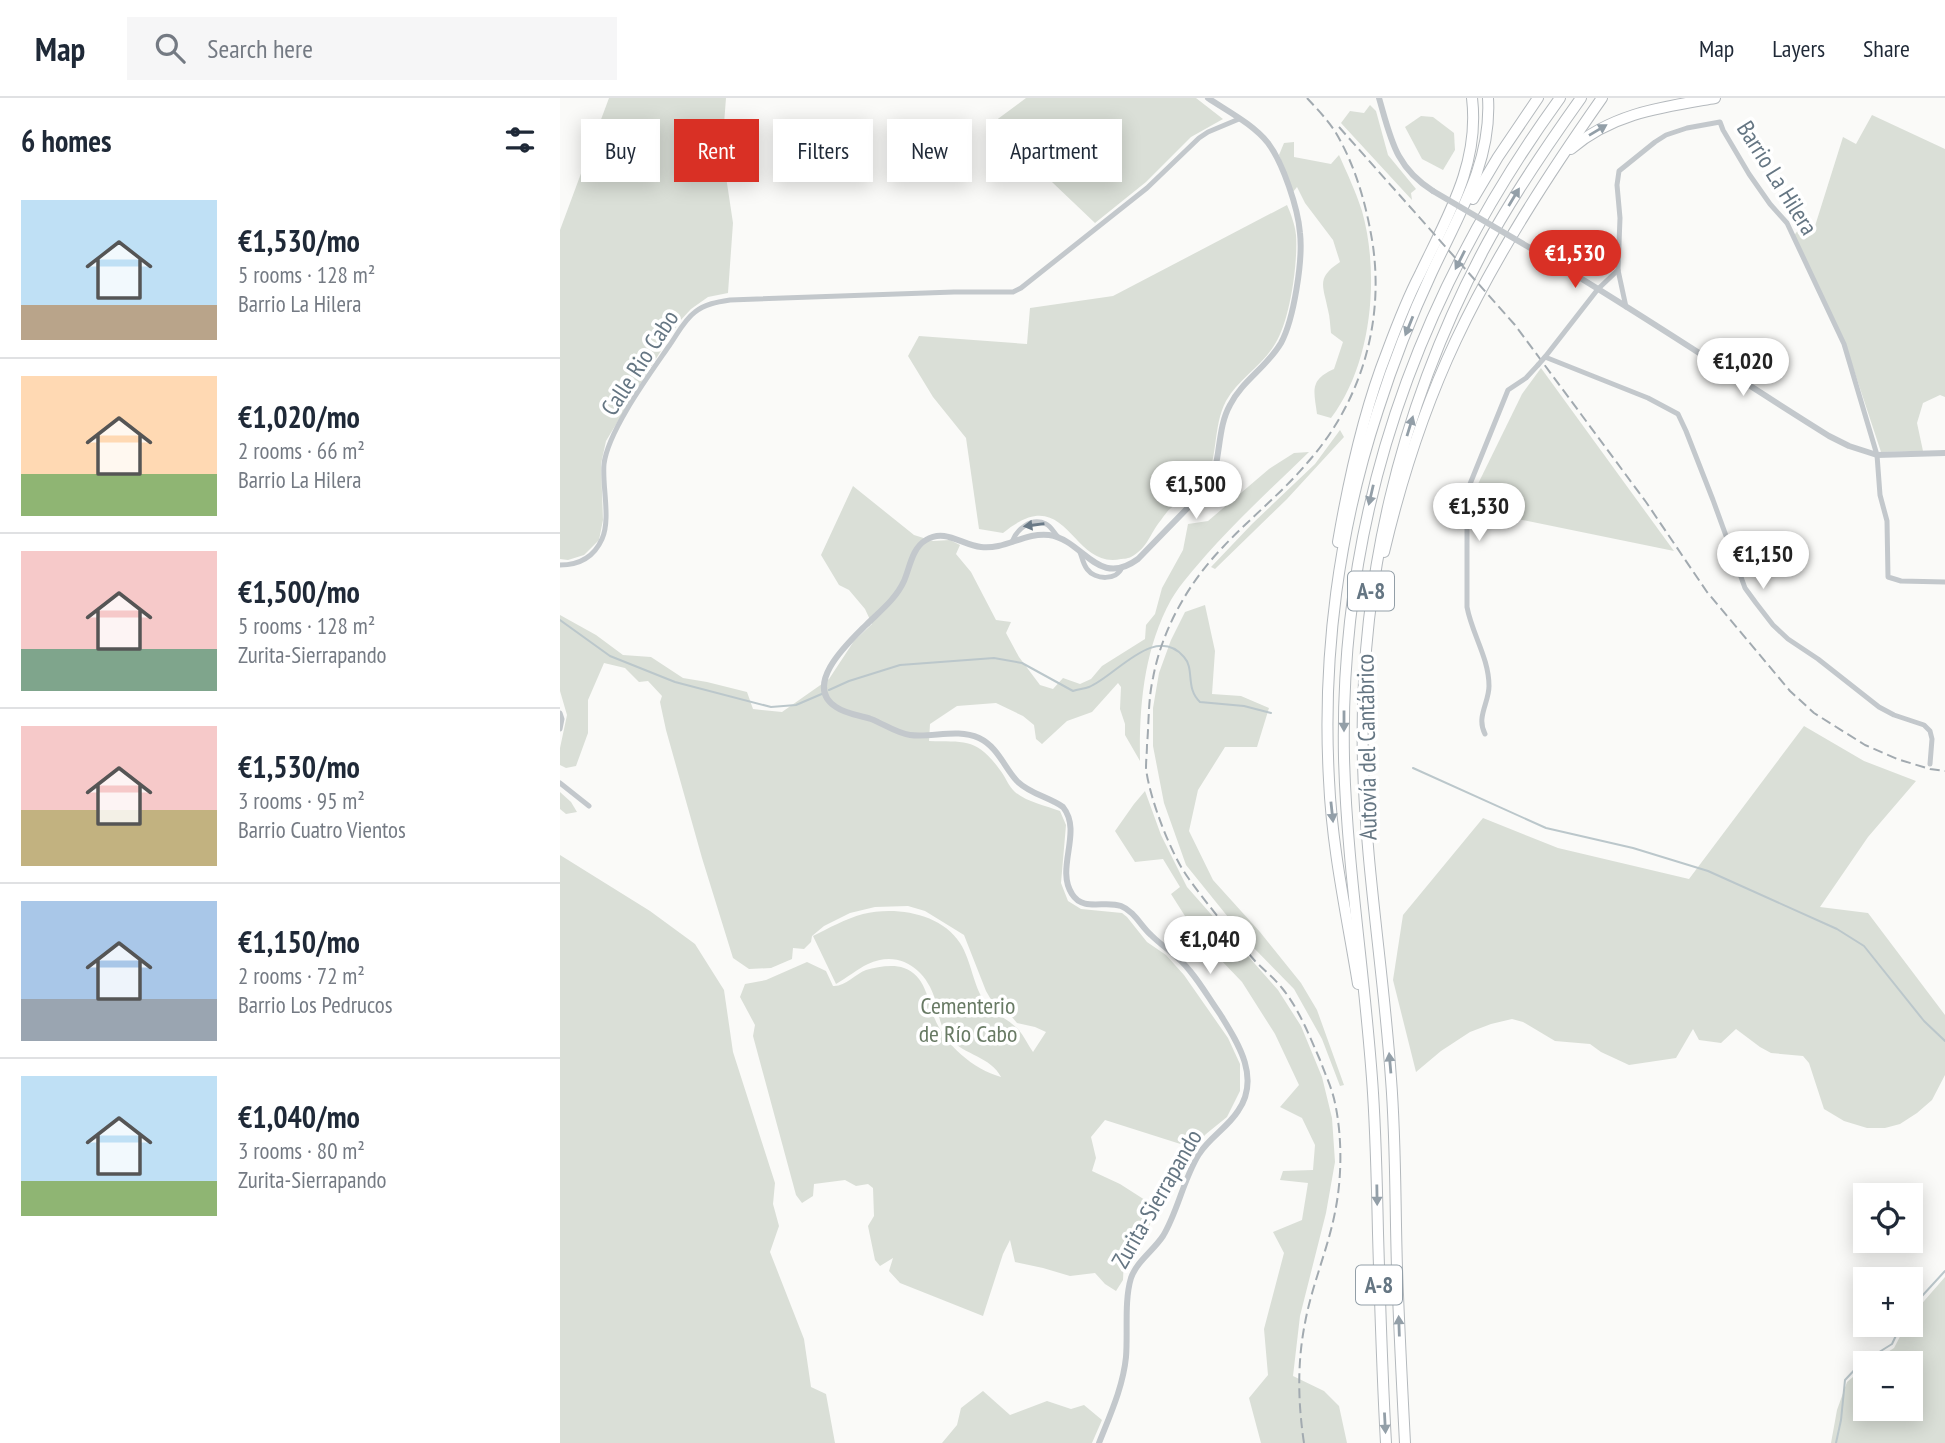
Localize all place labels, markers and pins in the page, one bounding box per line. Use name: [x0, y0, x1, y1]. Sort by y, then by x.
pin: €1,530: [1518, 230, 1632, 290]
pin: €1,020: [1686, 338, 1800, 398]
pin: €1,500: [1139, 462, 1253, 521]
pin: €1,530: [1422, 484, 1536, 543]
pin: €1,150: [1706, 532, 1820, 591]
pin: €1,040: [1153, 916, 1267, 976]

